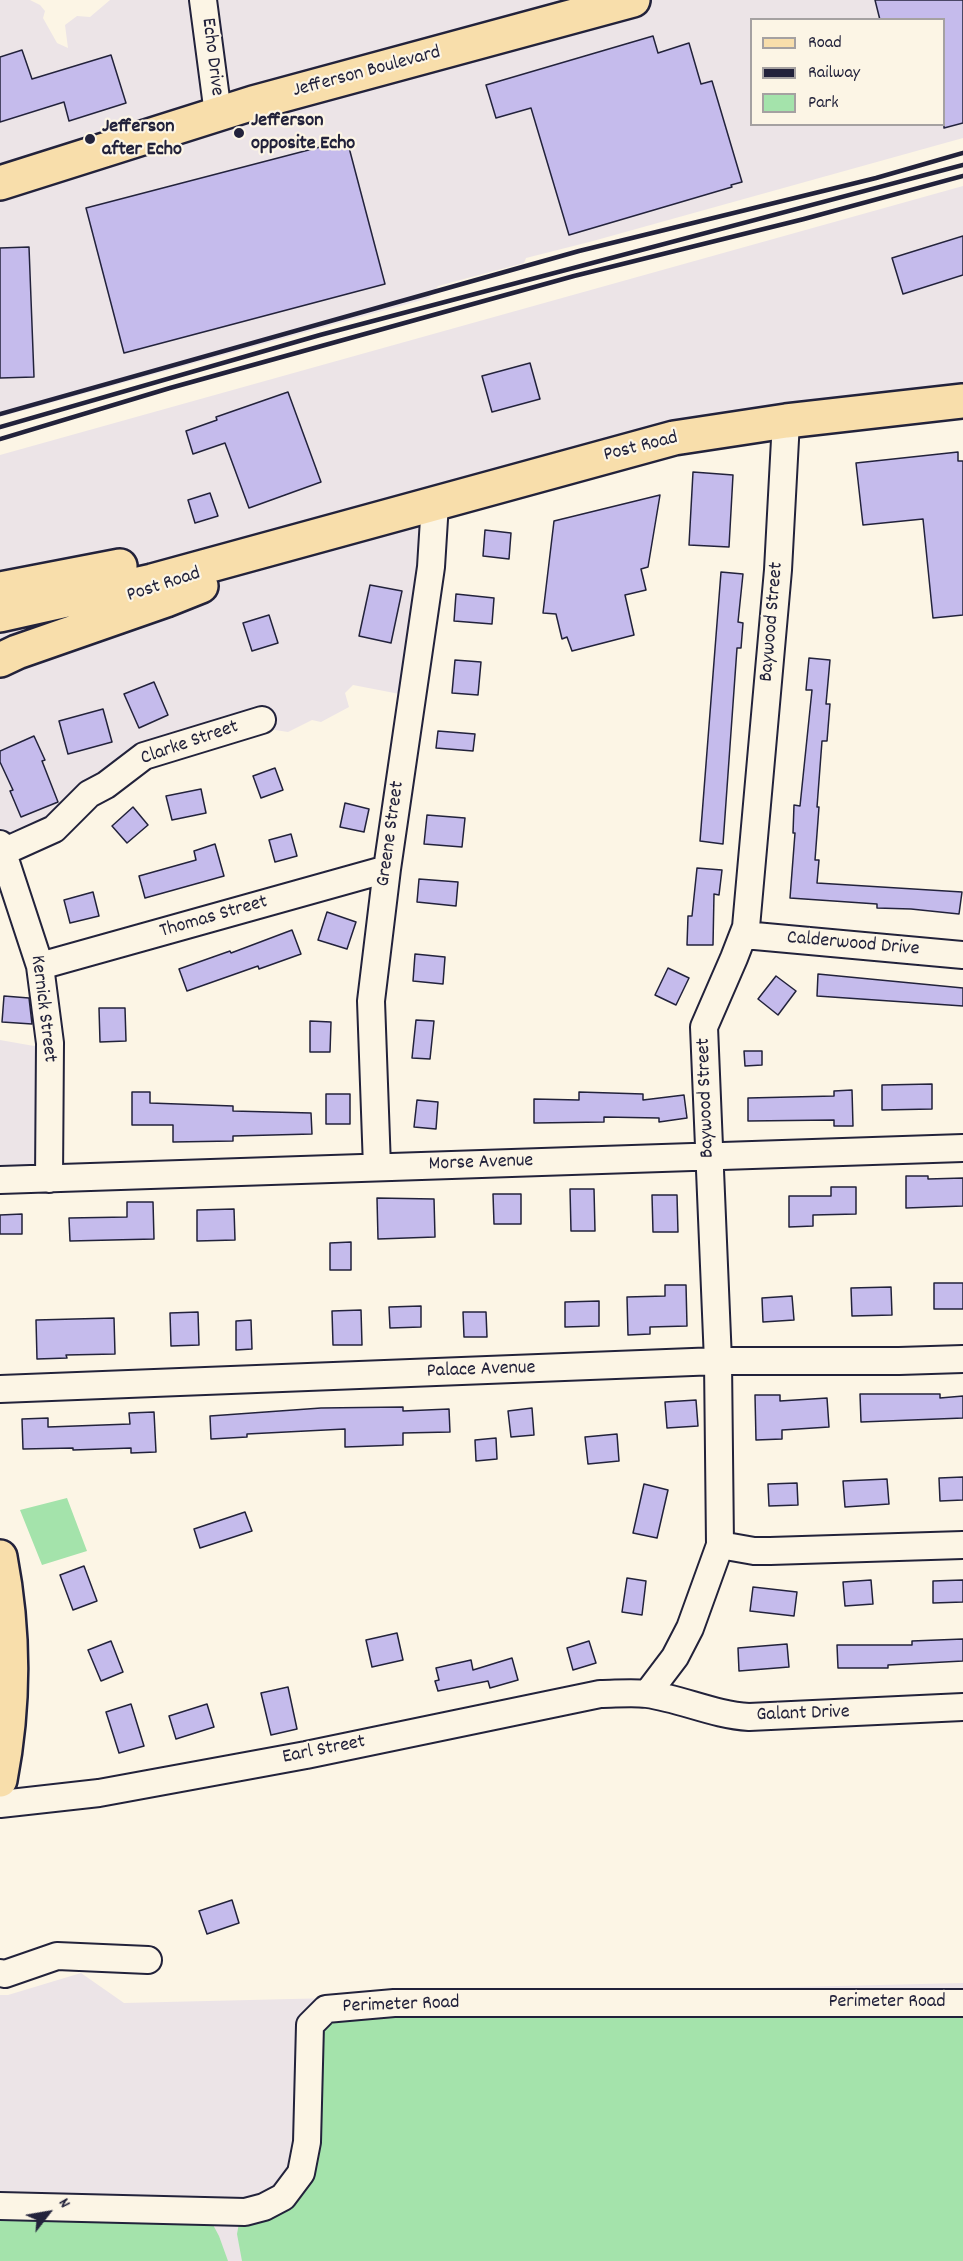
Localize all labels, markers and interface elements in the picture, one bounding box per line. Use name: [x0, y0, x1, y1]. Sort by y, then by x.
street label: Echo Drive: [194, 17, 228, 97]
legend: [750, 18, 945, 126]
text: Road: [808, 31, 842, 56]
street label: Jefferson Boulevard: [290, 42, 444, 104]
text: Railway: [808, 61, 860, 86]
text: Park: [808, 91, 839, 116]
place label: Jefferson opposite Echo: [251, 110, 355, 157]
place label: Jefferson after Echo: [102, 116, 182, 163]
marker: Jefferson opposite Echo: [232, 126, 246, 140]
marker: Jefferson after Echo: [83, 132, 97, 146]
street label: Post Road: [601, 427, 681, 469]
street label: Baywood Street: [756, 561, 790, 683]
street label: Post Road: [124, 563, 204, 609]
street label: Clarke Street: [138, 716, 242, 772]
street label: Greene Street: [373, 780, 411, 888]
street label: Thomas Street: [157, 891, 271, 945]
street label: Calderwood Drive: [786, 927, 920, 963]
street label: Kernick Street: [24, 954, 60, 1064]
street label: Baywood Street: [693, 1038, 721, 1158]
street label: Morse Avenue: [428, 1150, 534, 1178]
street label: Palace Avenue: [426, 1357, 536, 1385]
street label: Galant Drive: [756, 1701, 850, 1729]
street label: Earl Street: [281, 1731, 367, 1771]
street label: Perimeter Road: [828, 1991, 946, 2015]
street label: Perimeter Road: [342, 1992, 460, 2020]
north arrow: [18, 2183, 78, 2243]
text: N: [52, 2194, 76, 2213]

